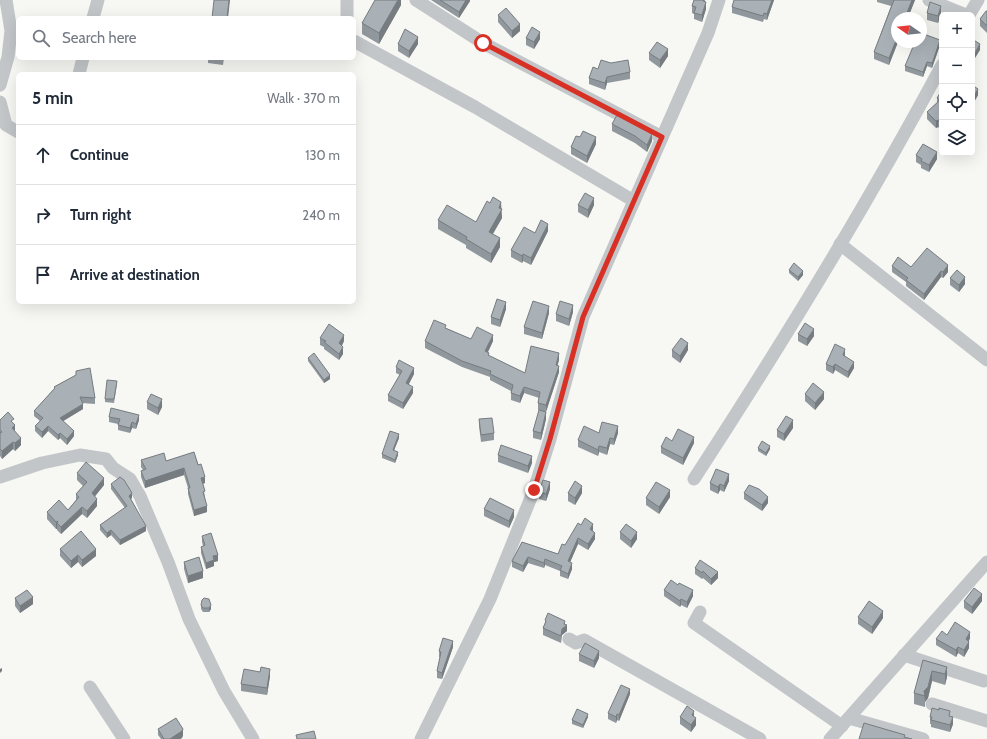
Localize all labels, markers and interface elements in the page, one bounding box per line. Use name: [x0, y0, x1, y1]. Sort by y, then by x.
north arrow: [891, 12, 927, 48]
map controls: [939, 12, 975, 156]
button: +: [939, 12, 975, 48]
search box: [16, 16, 356, 60]
icon: search: [30, 27, 52, 49]
text: Search here: [62, 29, 137, 47]
route start: [474, 34, 492, 52]
button: −: [939, 48, 975, 84]
button: locate: [939, 84, 975, 120]
text: 5 min: [32, 88, 73, 108]
text: Walk · 370 m: [267, 90, 340, 106]
button: layers: [939, 120, 975, 156]
icon: ahead: [32, 144, 54, 166]
text: Continue: [70, 146, 129, 164]
text: 130 m: [305, 147, 340, 163]
icon: right: [32, 204, 54, 226]
text: Turn right: [70, 206, 131, 224]
text: 240 m: [302, 207, 340, 223]
icon: arrive: [32, 264, 54, 286]
text: Arrive at destination: [70, 266, 200, 284]
route end: [525, 481, 543, 499]

